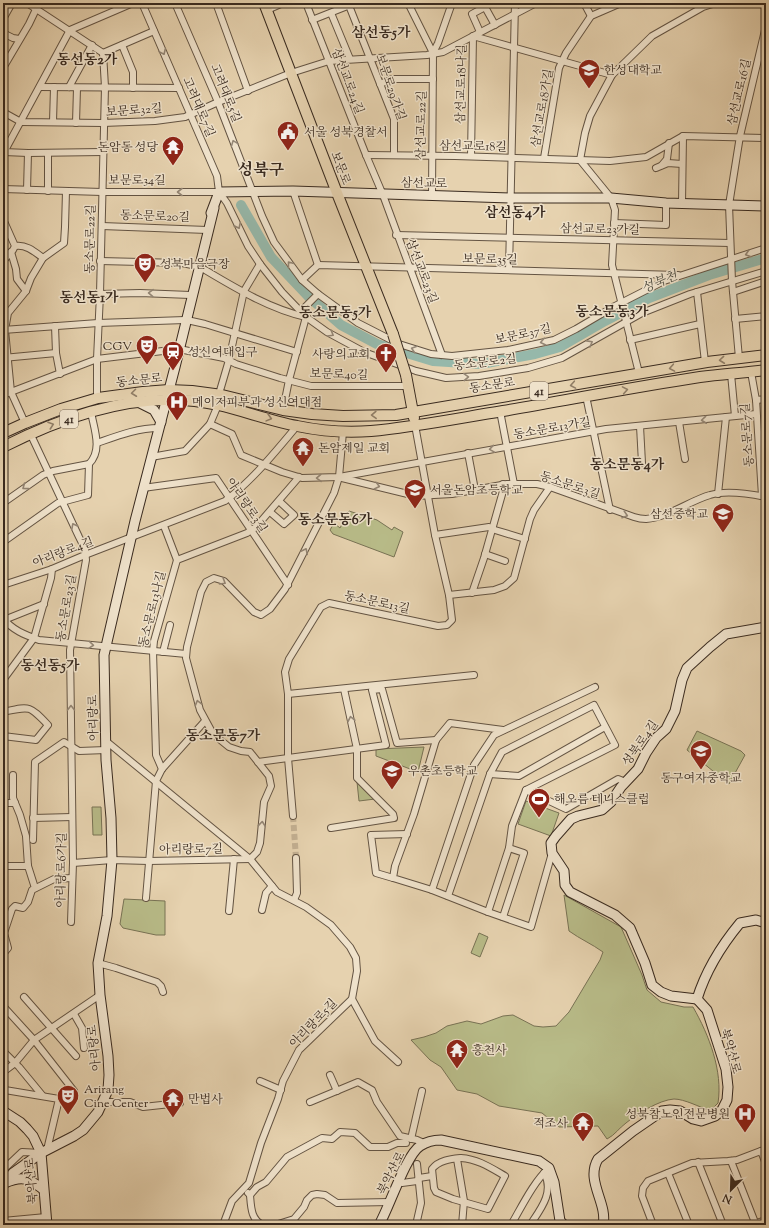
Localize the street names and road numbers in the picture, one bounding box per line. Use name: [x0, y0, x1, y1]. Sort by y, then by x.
street label: 삼선교로18나길: [452, 44, 472, 124]
street label: 삼선교로24길: [326, 46, 368, 117]
street label: 보문로29가길: [370, 52, 410, 123]
street label: 삼선교로16길: [724, 57, 756, 127]
street label: 고려대로5길: [205, 61, 245, 126]
street label: 삼선교로18가길: [527, 67, 559, 149]
street label: 고려대로7길: [177, 74, 219, 140]
street label: 삼선교로22길: [412, 90, 432, 160]
street label: 보문로32길: [105, 100, 163, 122]
street label: 삼선교로18길: [439, 137, 507, 157]
street label: 보문로: [325, 149, 355, 188]
street label: 보문로34길: [108, 172, 166, 190]
street label: 삼선교로: [401, 175, 448, 193]
street label: 동소문로22길: [81, 204, 101, 274]
street label: 동소문로20길: [120, 207, 190, 227]
street label: 삼선교로23가길: [560, 220, 640, 240]
street label: 삼선교로23길: [400, 236, 442, 307]
street label: 보문로35길: [462, 251, 518, 269]
street label: 보문로37길: [493, 320, 553, 350]
street label: 동소문로2길: [452, 350, 518, 376]
street label: 보문로40길: [309, 365, 369, 385]
street label: 동소문로: [115, 370, 164, 392]
street label: 동소문로: [468, 373, 517, 399]
road number: 41: [530, 382, 548, 400]
street label: 동소문로7길: [737, 402, 759, 467]
road number: 41: [60, 410, 78, 428]
street label: 동소문로13가길: [512, 413, 592, 445]
street label: 동소문로3길: [537, 468, 602, 504]
street label: 아리랑로3길: [221, 474, 271, 537]
street label: 아리랑로4길: [30, 533, 96, 573]
street label: 동소문로13나길: [135, 569, 171, 649]
street label: 동소문로23길: [52, 573, 82, 643]
street label: 동소문로13길: [342, 587, 411, 619]
street label: 아리랑로: [85, 694, 103, 741]
street label: 성북로4길: [618, 717, 663, 770]
street label: 아리랑로6가길: [52, 832, 72, 908]
street label: 아리랑로7길: [159, 840, 223, 860]
street label: 아리랑로5길: [286, 995, 342, 1052]
street label: 아리랑로: [84, 1023, 106, 1072]
street label: 북악산로: [715, 1027, 745, 1076]
street label: 북악산로: [373, 1148, 411, 1198]
street label: 북악산로: [21, 1157, 43, 1205]

